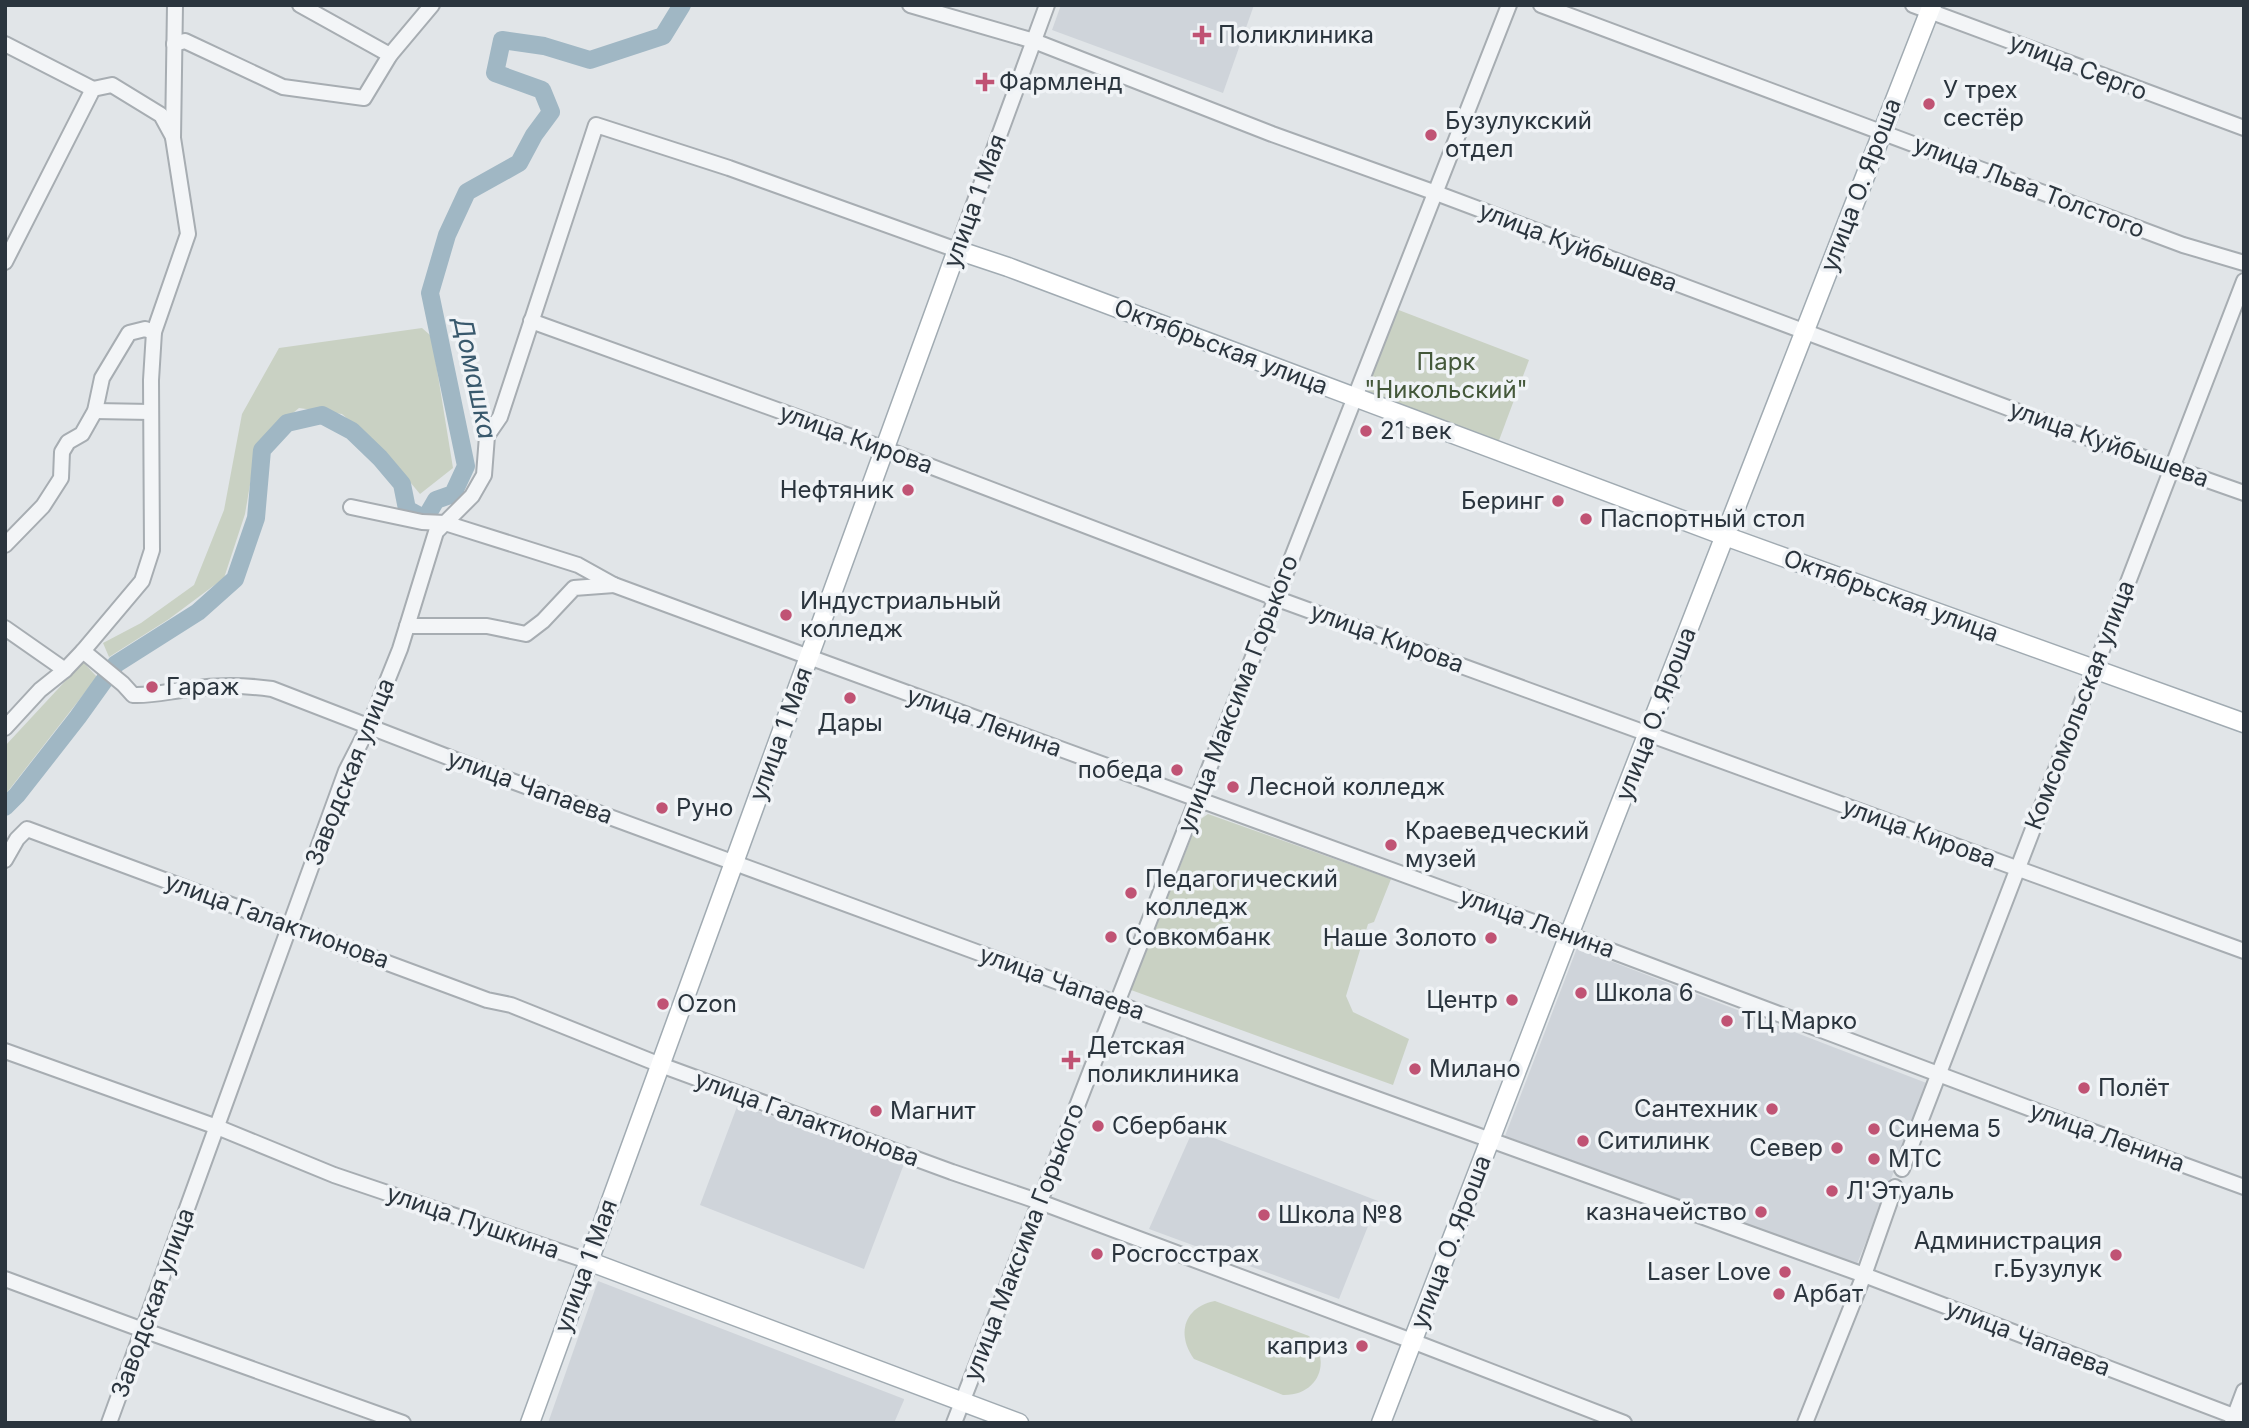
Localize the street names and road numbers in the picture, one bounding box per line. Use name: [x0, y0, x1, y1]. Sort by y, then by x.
street label: улица Серго: [2005, 27, 2151, 106]
street label: улица О. Яроша: [1814, 94, 1907, 276]
street label: улица Льва Толстого: [1910, 129, 2149, 244]
street label: улица 1 Мая: [937, 130, 1012, 272]
street label: улица Куйбышева: [1475, 195, 1682, 298]
street label: Октябрьская улица: [1110, 292, 1332, 401]
street label: улица Куйбышева: [2005, 394, 2213, 493]
street label: улица Кирова: [775, 397, 937, 480]
street label: Октябрьская улица: [1780, 543, 2003, 648]
street label: улица Максима Горького: [1171, 551, 1304, 837]
street label: Комсомольская улица: [2019, 576, 2140, 834]
street label: улица Кирова: [1306, 596, 1468, 679]
street label: улица О. Яроша: [1609, 623, 1702, 805]
street label: улица 1 Мая: [743, 663, 818, 805]
street label: Заводская улица: [299, 674, 400, 870]
street label: улица Ленина: [903, 680, 1066, 763]
street label: улица Чапаева: [444, 743, 617, 830]
street label: улица Кирова: [1838, 791, 2000, 874]
street label: улица Галактионова: [161, 866, 393, 975]
street label: улица Ленина: [1456, 881, 1619, 964]
street label: улица Чапаева: [976, 939, 1149, 1026]
street label: улица Галактионова: [691, 1064, 923, 1173]
street label: улица Ленина: [2026, 1095, 2189, 1178]
street label: улица Максима Горького: [957, 1099, 1090, 1385]
street label: улица О. Яроша: [1404, 1151, 1497, 1333]
street label: улица Пушкина: [383, 1178, 563, 1265]
street label: улица 1 Мая: [548, 1195, 623, 1337]
street label: Заводская улица: [105, 1204, 200, 1402]
street label: улица Чапаева: [1942, 1293, 2115, 1382]

